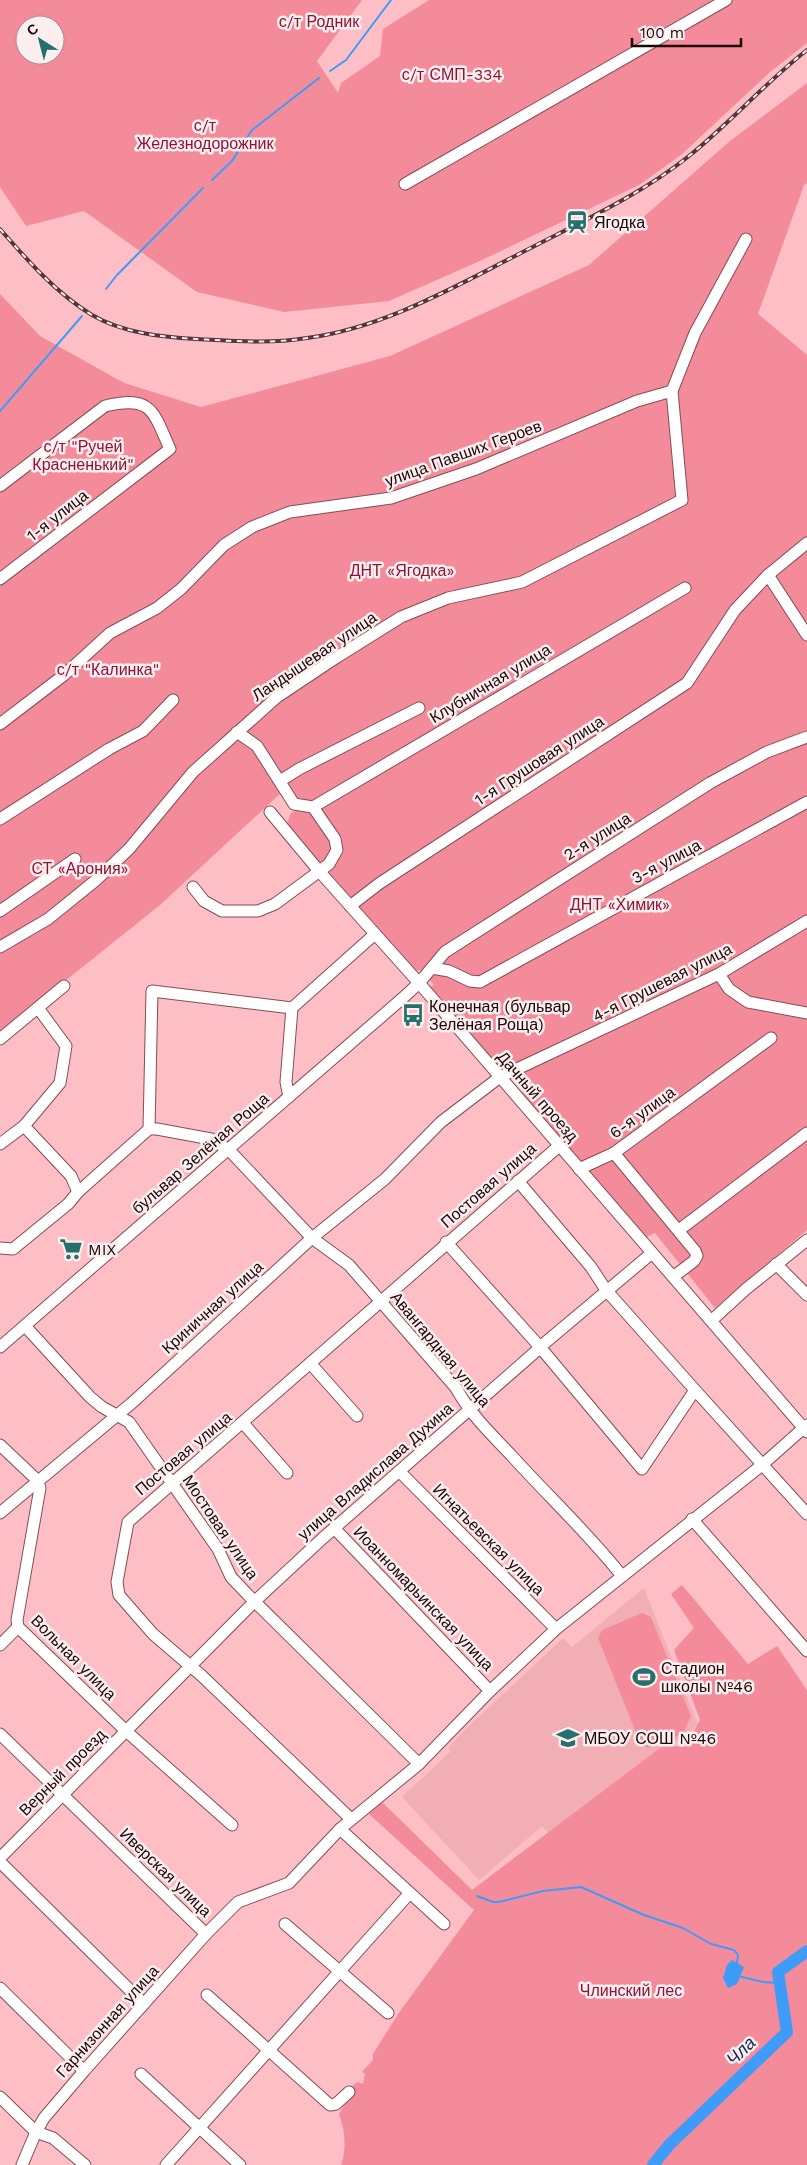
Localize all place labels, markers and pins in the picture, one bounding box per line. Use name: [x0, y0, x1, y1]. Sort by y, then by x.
station icon: Ягодка: [564, 209, 590, 235]
place label: Ягодка: [594, 213, 645, 232]
place label: Конечная (бульвар Зелёная Роща): [429, 997, 571, 1034]
bus stop icon: Конечная (бульвар Зелёная Роща): [400, 1002, 426, 1028]
supermarket icon: MIX: [58, 1236, 84, 1262]
place label: MIX: [88, 1240, 116, 1259]
place label: Стадион школы №46: [661, 1659, 753, 1696]
sports icon: Стадион школы №46: [631, 1664, 657, 1690]
school or university icon: МБОУ СОШ №46: [555, 1725, 581, 1751]
place label: МБОУ СОШ №46: [584, 1729, 716, 1748]

